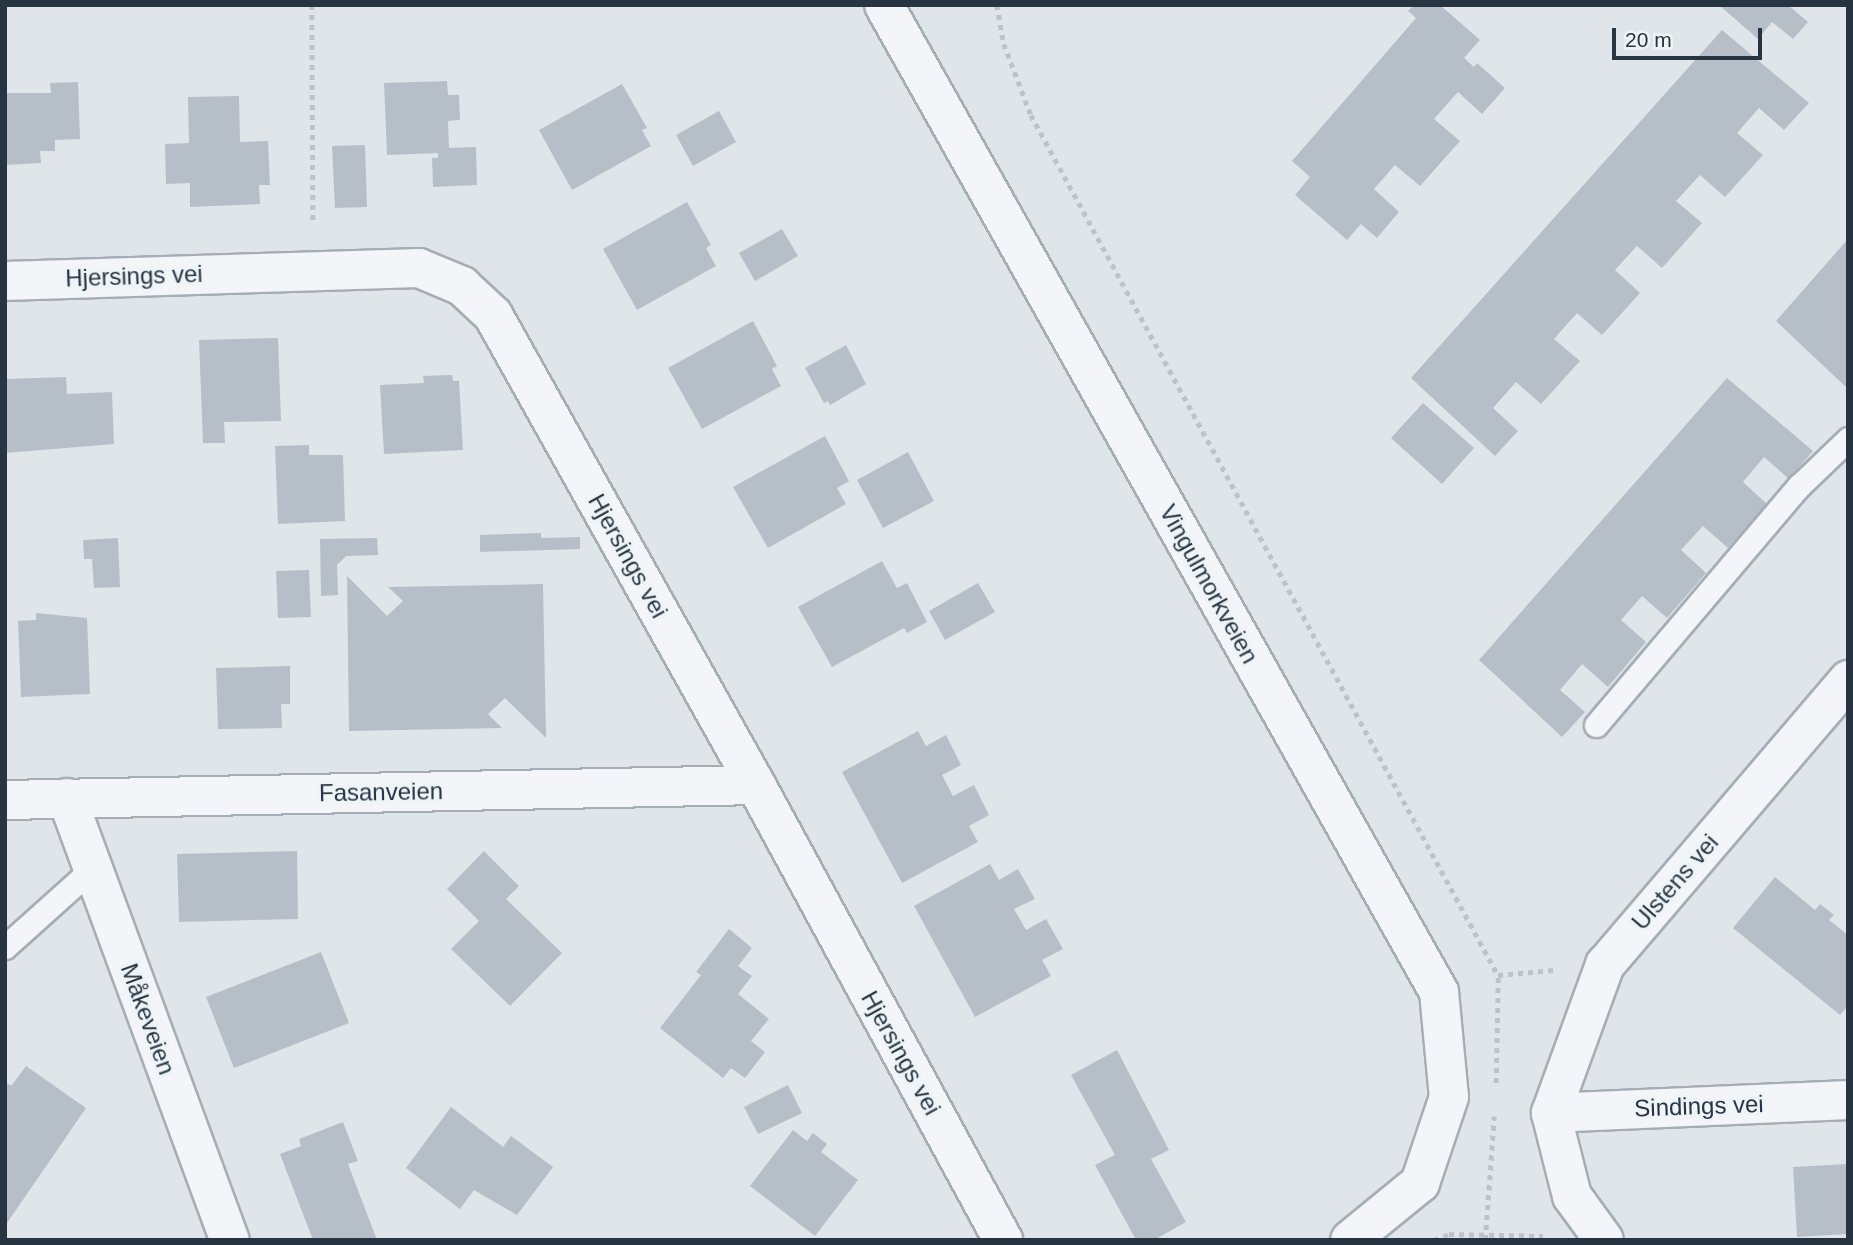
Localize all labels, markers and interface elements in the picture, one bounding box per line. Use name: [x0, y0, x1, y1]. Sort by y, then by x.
scale bar: [1615, 14, 1766, 58]
text: 20 m: [1625, 28, 1672, 51]
street label: Hjersings vei: [65, 259, 203, 293]
street label: Hjersings vei: [582, 489, 674, 623]
street label: Vingulmorkveien: [1154, 500, 1264, 668]
street label: Fasanveien: [319, 777, 443, 807]
street label: Ulstens vei: [1626, 828, 1724, 936]
street label: Måkeveien: [115, 960, 181, 1078]
street label: Hjersings vei: [855, 986, 947, 1120]
street label: Sindings vei: [1634, 1089, 1764, 1123]

